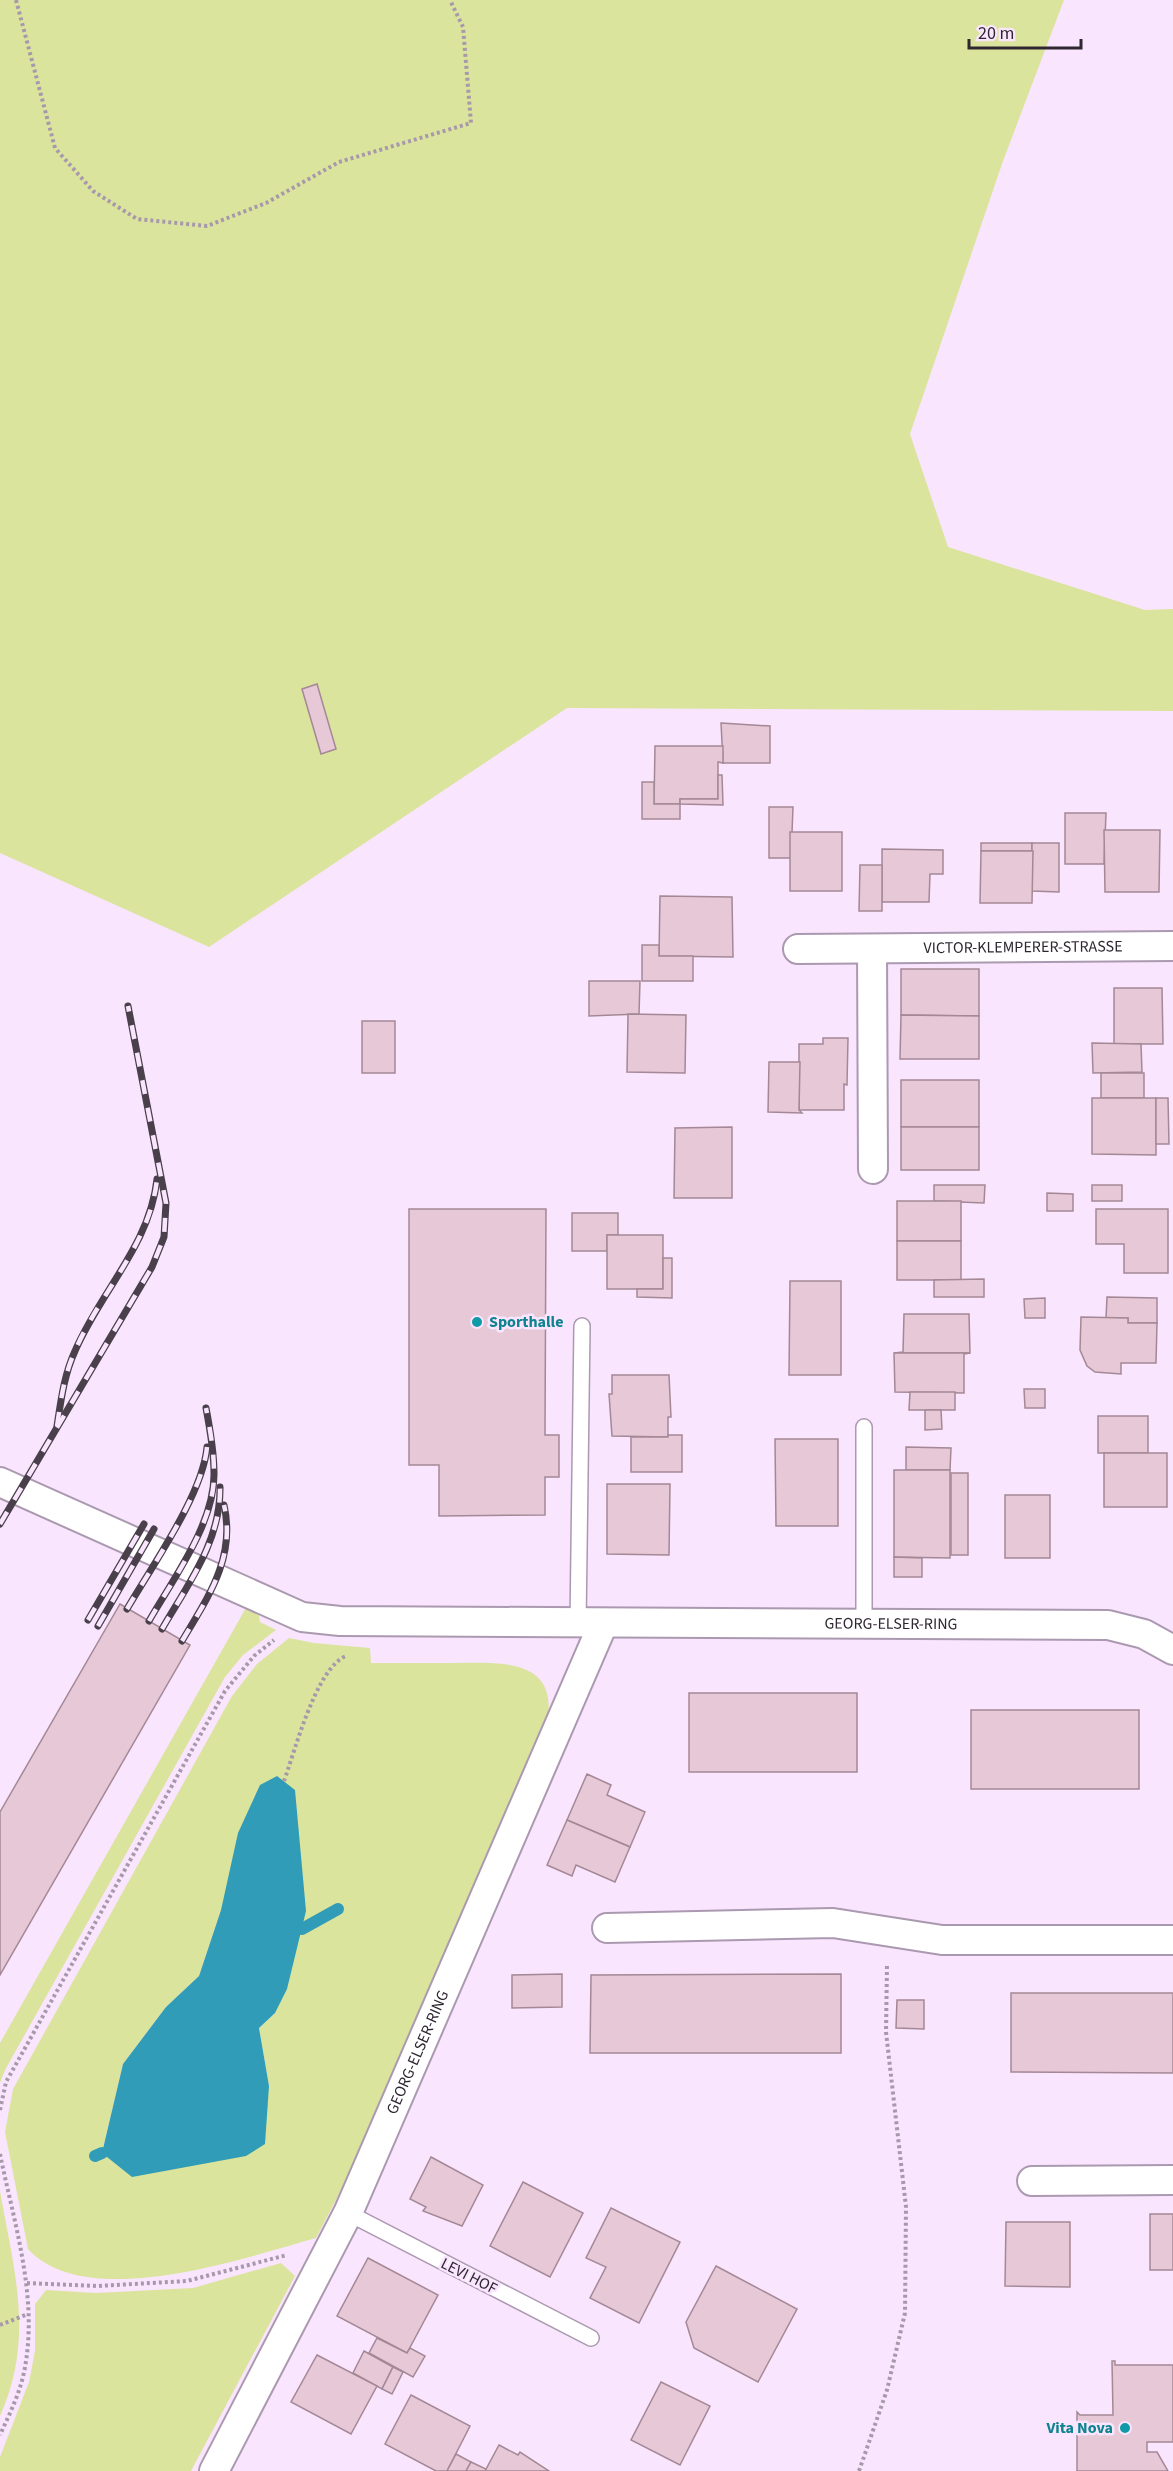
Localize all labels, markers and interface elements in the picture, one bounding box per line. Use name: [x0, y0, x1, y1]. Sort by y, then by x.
scale bar: [969, 12, 1082, 50]
text: 20 m: [978, 21, 1014, 46]
street label: VICTOR-KLEMPERER-STRASSE: [923, 935, 1123, 959]
place label: Sporthalle: [489, 1311, 563, 1333]
marker: Sporthalle: [470, 1315, 484, 1329]
street label: GEORG-ELSER-RING: [824, 1613, 957, 1635]
street label: GEORG-ELSER-RING: [381, 1987, 454, 2118]
street label: LEVI HOF: [437, 2252, 501, 2300]
place label: Vita Nova: [1045, 2417, 1113, 2439]
marker: Vita Nova: [1118, 2421, 1132, 2435]

